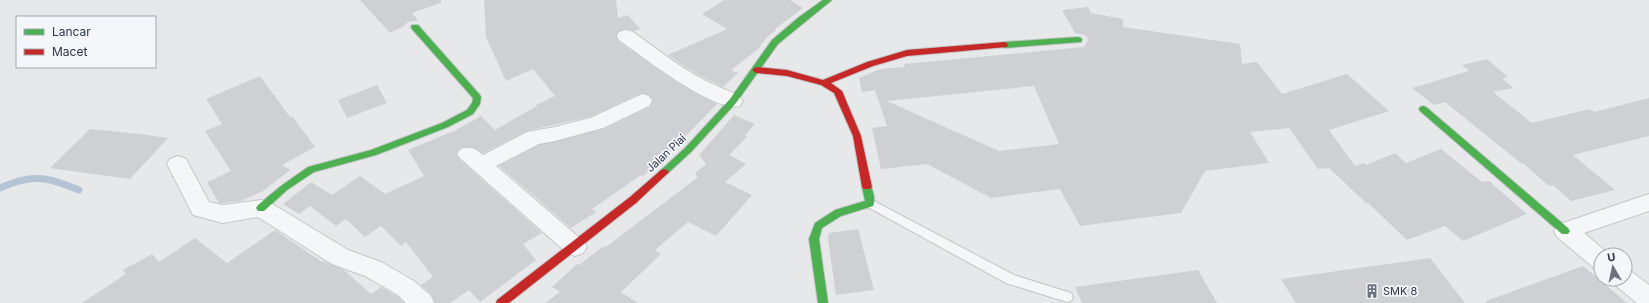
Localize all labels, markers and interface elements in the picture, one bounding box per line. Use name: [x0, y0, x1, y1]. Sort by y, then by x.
legend: [16, 16, 156, 68]
text: Lancar: [52, 24, 91, 39]
text: Macet: [52, 44, 87, 59]
street label: Jalan Piai: [643, 131, 689, 175]
north arrow: [1593, 247, 1633, 287]
text: U: [1606, 250, 1617, 265]
building icon: SMK 8: [1364, 283, 1380, 299]
place label: SMK 8: [1383, 284, 1417, 298]

